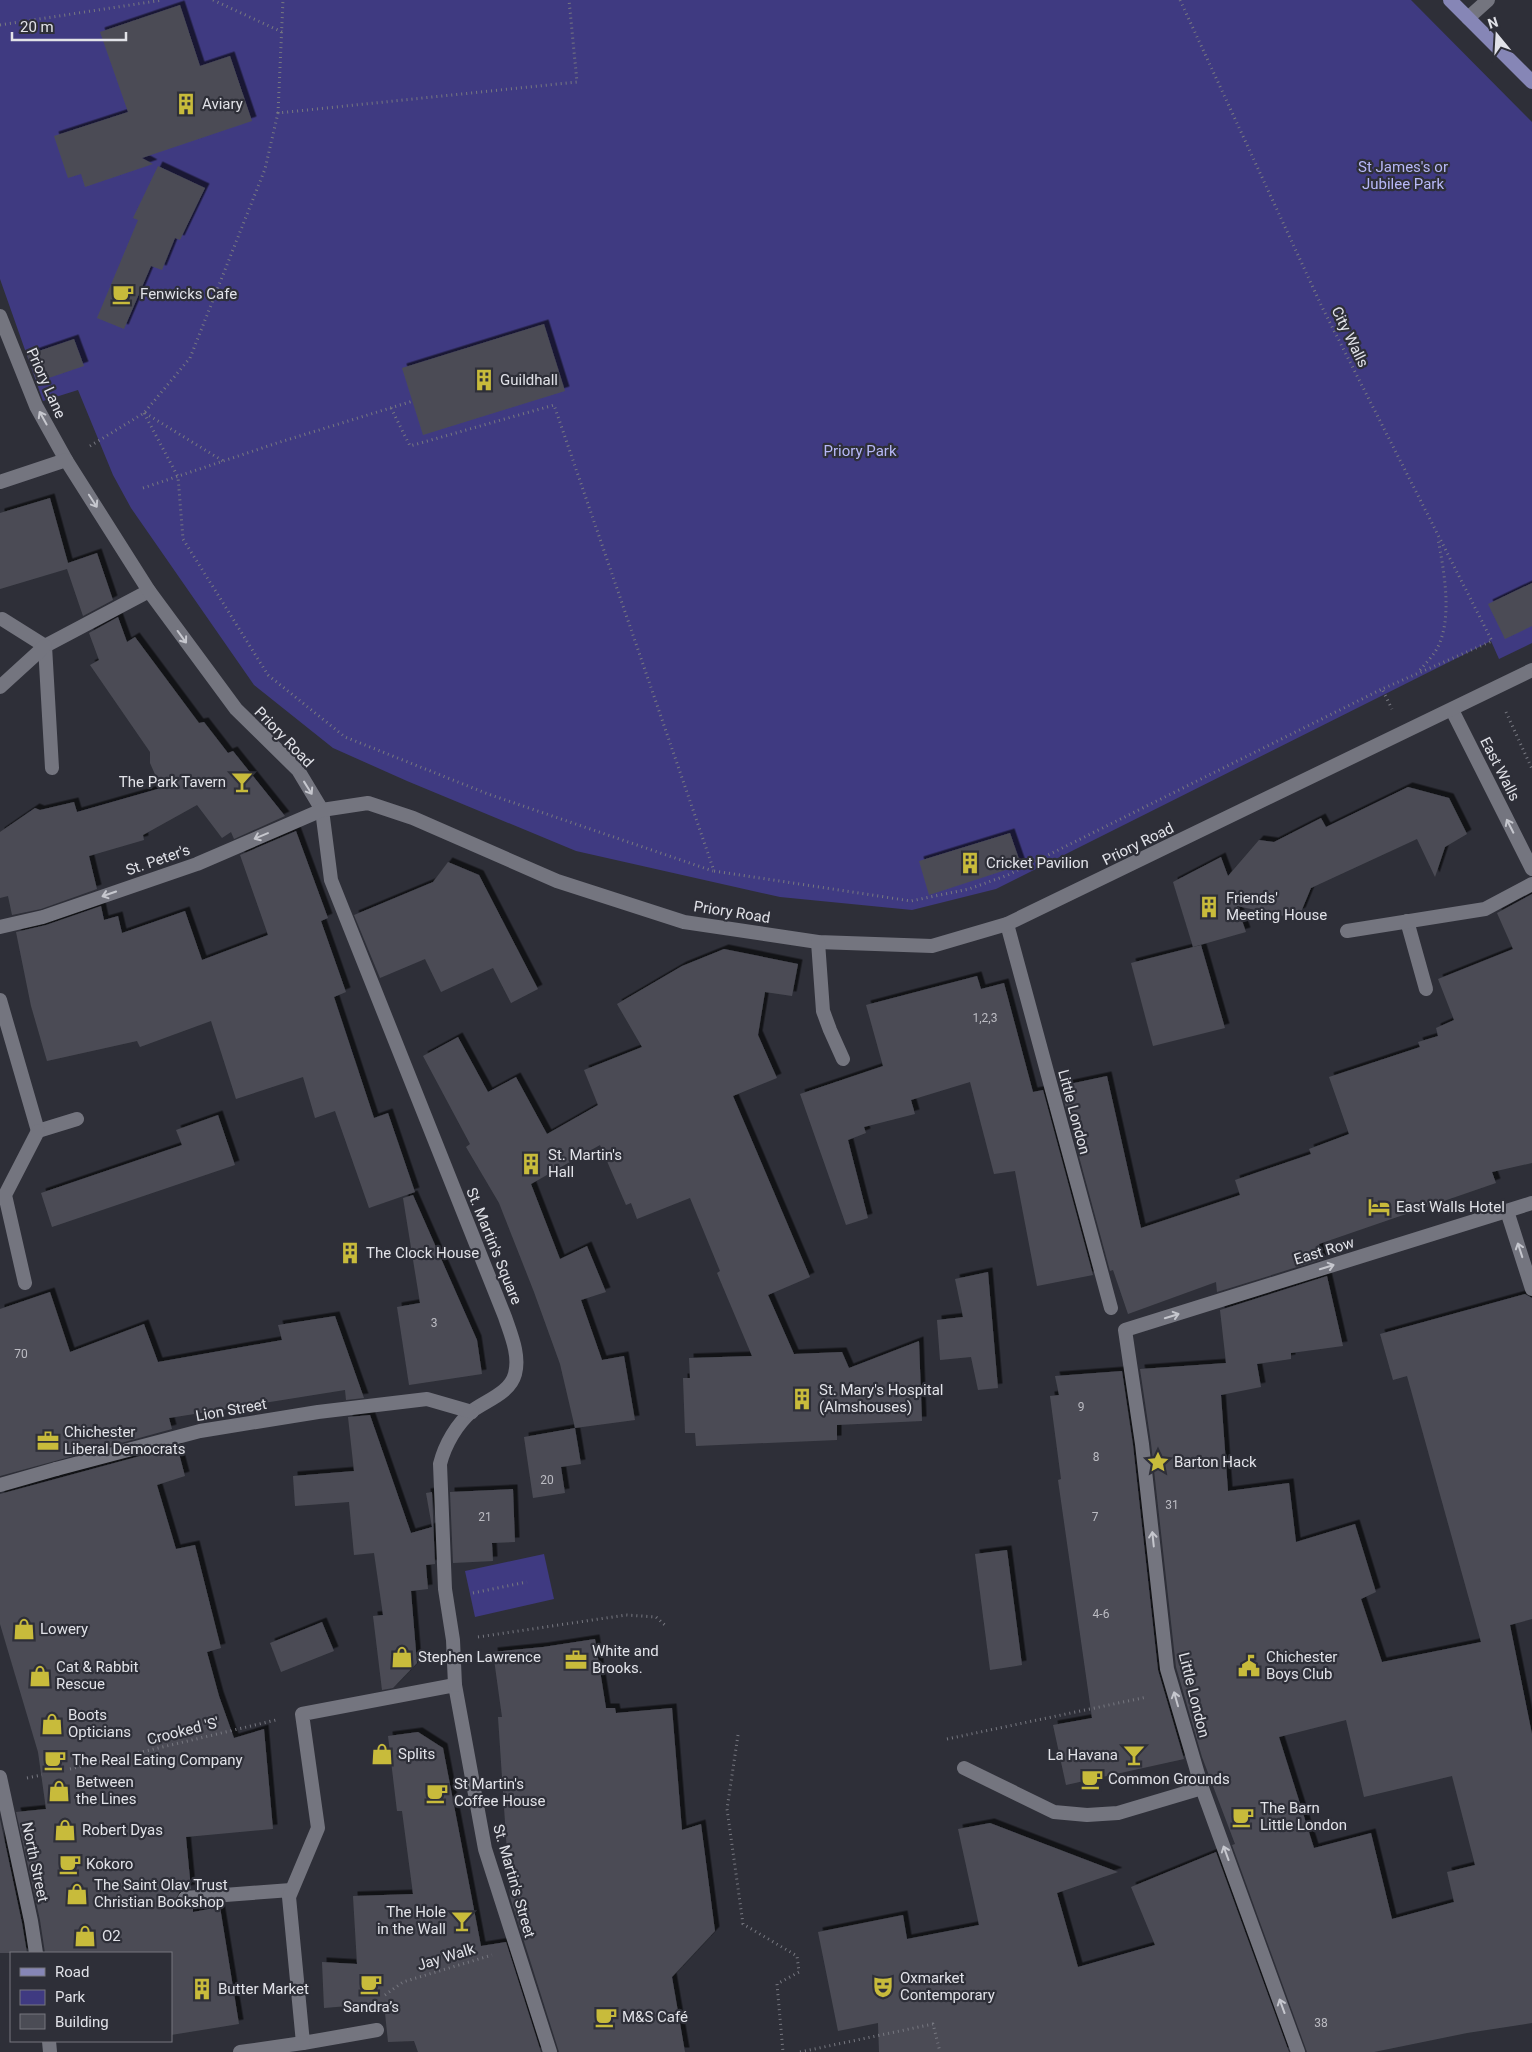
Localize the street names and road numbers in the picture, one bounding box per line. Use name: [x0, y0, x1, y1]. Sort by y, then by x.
street label: City Walls: [1328, 304, 1372, 370]
street label: Priory Lane: [22, 345, 70, 421]
street label: Priory Road: [251, 703, 317, 771]
street label: East Walls: [1476, 734, 1524, 804]
street label: Priory Road: [1099, 819, 1177, 869]
street label: St. Peter's: [124, 841, 192, 879]
street label: Priory Road: [692, 897, 772, 927]
street label: Little London: [1054, 1068, 1094, 1156]
street label: St. Martin's Square: [462, 1185, 526, 1307]
street label: East Row: [1292, 1233, 1356, 1269]
street label: Lion Street: [194, 1395, 268, 1425]
street label: Little London: [1175, 1651, 1213, 1739]
street label: Crooked 'S': [145, 1713, 221, 1749]
street label: North Street: [18, 1820, 52, 1904]
street label: St. Martin's Street: [489, 1822, 539, 1940]
street label: Jay Walk: [415, 1940, 478, 1974]

